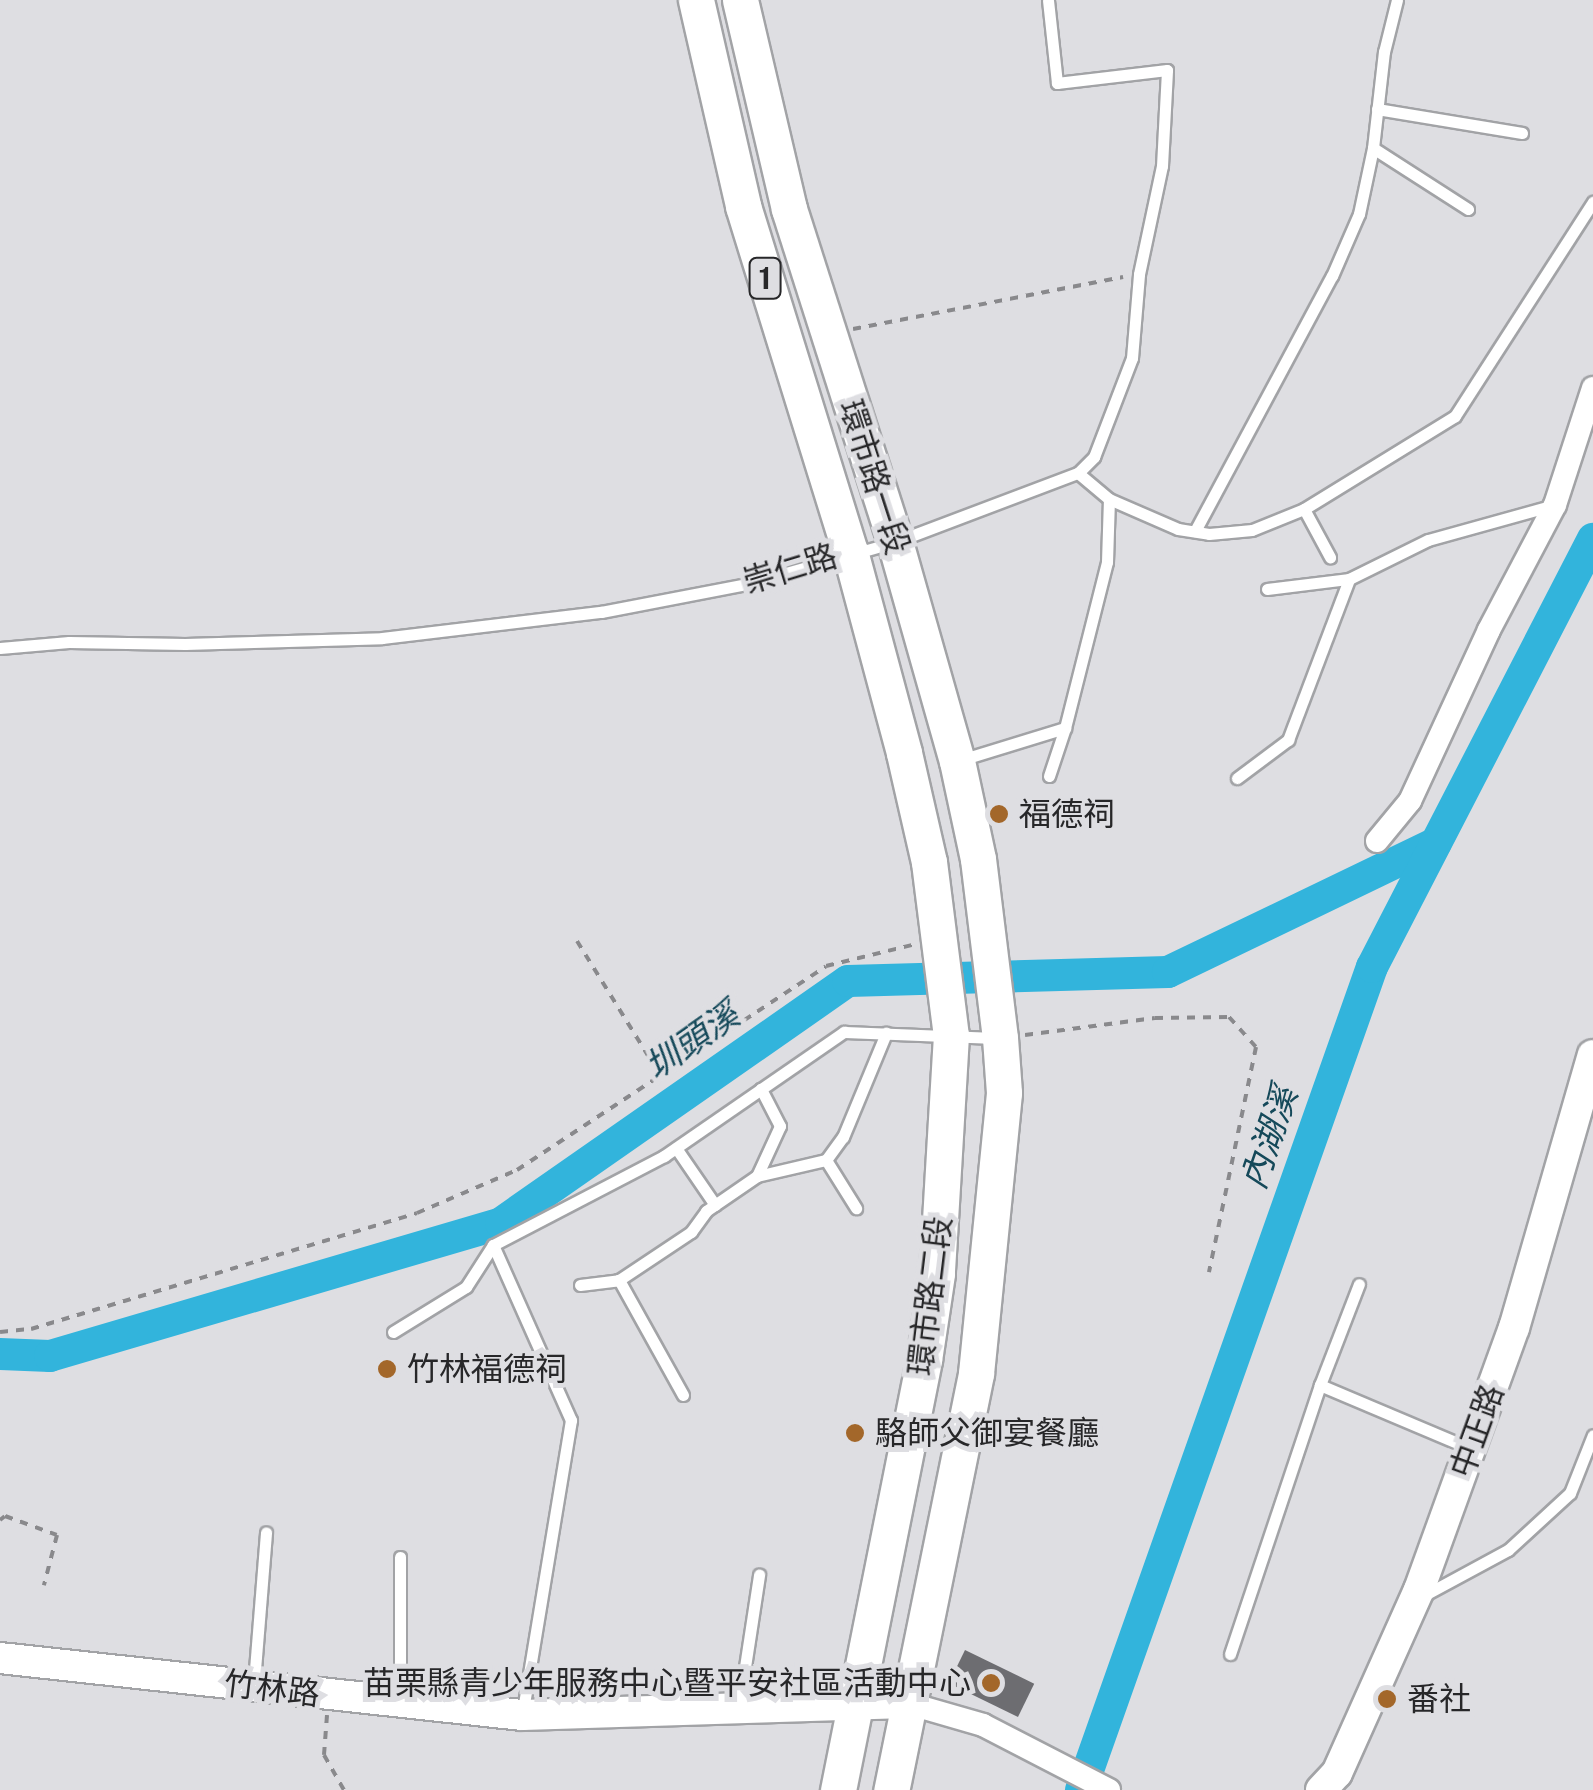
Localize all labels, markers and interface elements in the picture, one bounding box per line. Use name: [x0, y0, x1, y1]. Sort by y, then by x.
road number: 1: [748, 253, 782, 303]
street label: 環市路一段: [831, 395, 917, 559]
street label: 崇仁路: [738, 537, 842, 601]
place label: 福德祠: [1019, 795, 1115, 833]
marker: 福德祠: [988, 803, 1010, 825]
water label: 圳頭溪: [637, 994, 747, 1088]
water label: 內湖溪: [1232, 1082, 1306, 1194]
street label: 環市路二段: [901, 1214, 959, 1378]
place label: 竹林福德祠: [407, 1350, 567, 1388]
marker: 竹林福德祠: [376, 1358, 398, 1380]
street label: 中正路: [1443, 1379, 1511, 1483]
place label: 駱師父御宴餐廳: [875, 1414, 1099, 1452]
marker: 駱師父御宴餐廳: [844, 1422, 866, 1444]
street label: 竹林路: [222, 1664, 322, 1714]
place label: 苗栗縣青少年服務中心暨平安社區活動中心: [363, 1664, 971, 1702]
marker: 苗栗縣青少年服務中心暨平安社區活動中心: [980, 1672, 1002, 1694]
place label: 番社: [1407, 1680, 1471, 1718]
marker: 番社: [1376, 1688, 1398, 1710]

